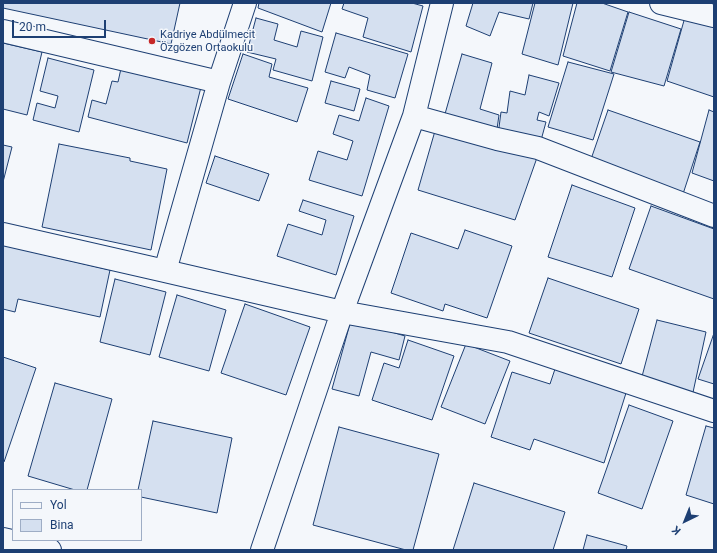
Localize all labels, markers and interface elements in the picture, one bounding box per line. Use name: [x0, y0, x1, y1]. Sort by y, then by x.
scale bar: [14, 12, 108, 38]
text: 20 m: [19, 20, 46, 34]
place label: Kadriye Abdülmecit Özgözen Ortaokulu: [160, 28, 255, 54]
marker: Kadriye Abdülmecit Özgözen Ortaokulu: [147, 36, 157, 46]
legend: [12, 489, 142, 541]
text: Yol: [50, 498, 67, 512]
north arrow: [665, 501, 705, 541]
text: Bina: [50, 518, 74, 532]
text: K: [669, 523, 683, 537]

